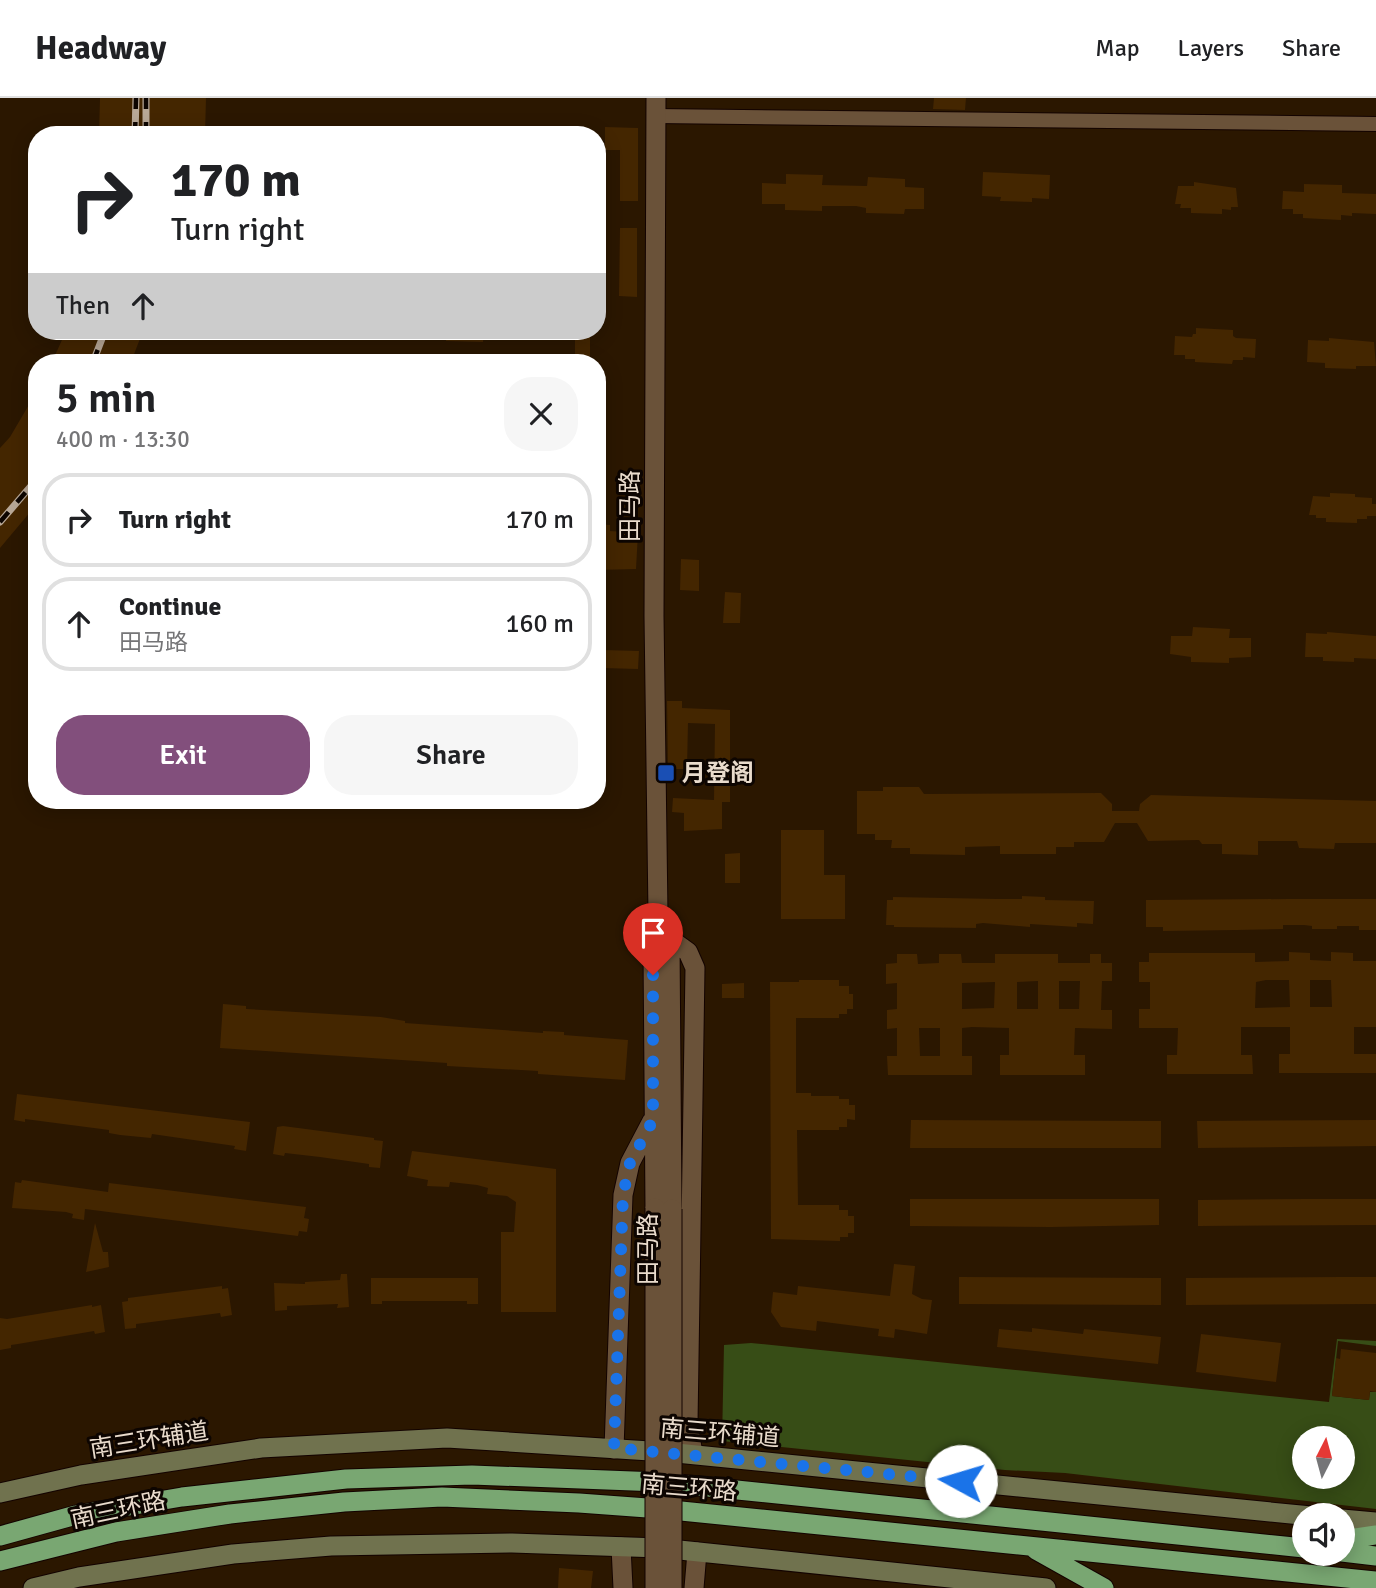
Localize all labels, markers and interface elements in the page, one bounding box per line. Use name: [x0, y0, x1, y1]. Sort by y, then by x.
text: Headway: [35, 28, 166, 69]
text: Map: [1095, 33, 1140, 63]
text: Layers: [1178, 33, 1244, 63]
text: Share: [1282, 33, 1341, 63]
text: 170 m: [171, 150, 301, 210]
icon: right: [56, 154, 147, 245]
text: Turn right: [171, 210, 304, 249]
icon: ahead: [124, 287, 162, 325]
text: Then: [56, 290, 110, 322]
text: 5 min: [56, 373, 157, 424]
button: close: [504, 377, 578, 451]
text: 400 m · 13:30: [56, 425, 190, 454]
street label: 田马路: [615, 470, 645, 542]
icon: right: [60, 501, 98, 539]
text: Turn right: [119, 504, 231, 536]
text: 170 m: [505, 504, 574, 536]
text: Continue: [119, 591, 221, 623]
icon: ahead: [60, 605, 98, 643]
text: 160 m: [505, 608, 574, 640]
text: 田马路: [119, 628, 188, 657]
button: Exit: [56, 715, 310, 795]
button: Share: [324, 715, 578, 795]
place label: 月登阁: [682, 758, 754, 788]
marker: 月登阁: [656, 763, 676, 783]
pin: [623, 903, 683, 975]
icon: arrive: [634, 914, 672, 952]
street label: 田马路: [633, 1213, 663, 1285]
street label: 南三环辅道: [659, 1413, 781, 1453]
street label: 南三环辅道: [87, 1416, 211, 1464]
north arrow: [1292, 1426, 1354, 1489]
map controls: [1292, 1426, 1355, 1566]
position arrow: [924, 1444, 998, 1518]
street label: 南三环路: [640, 1469, 738, 1507]
street label: 南三环路: [68, 1485, 168, 1535]
button: sound: [1292, 1503, 1355, 1566]

